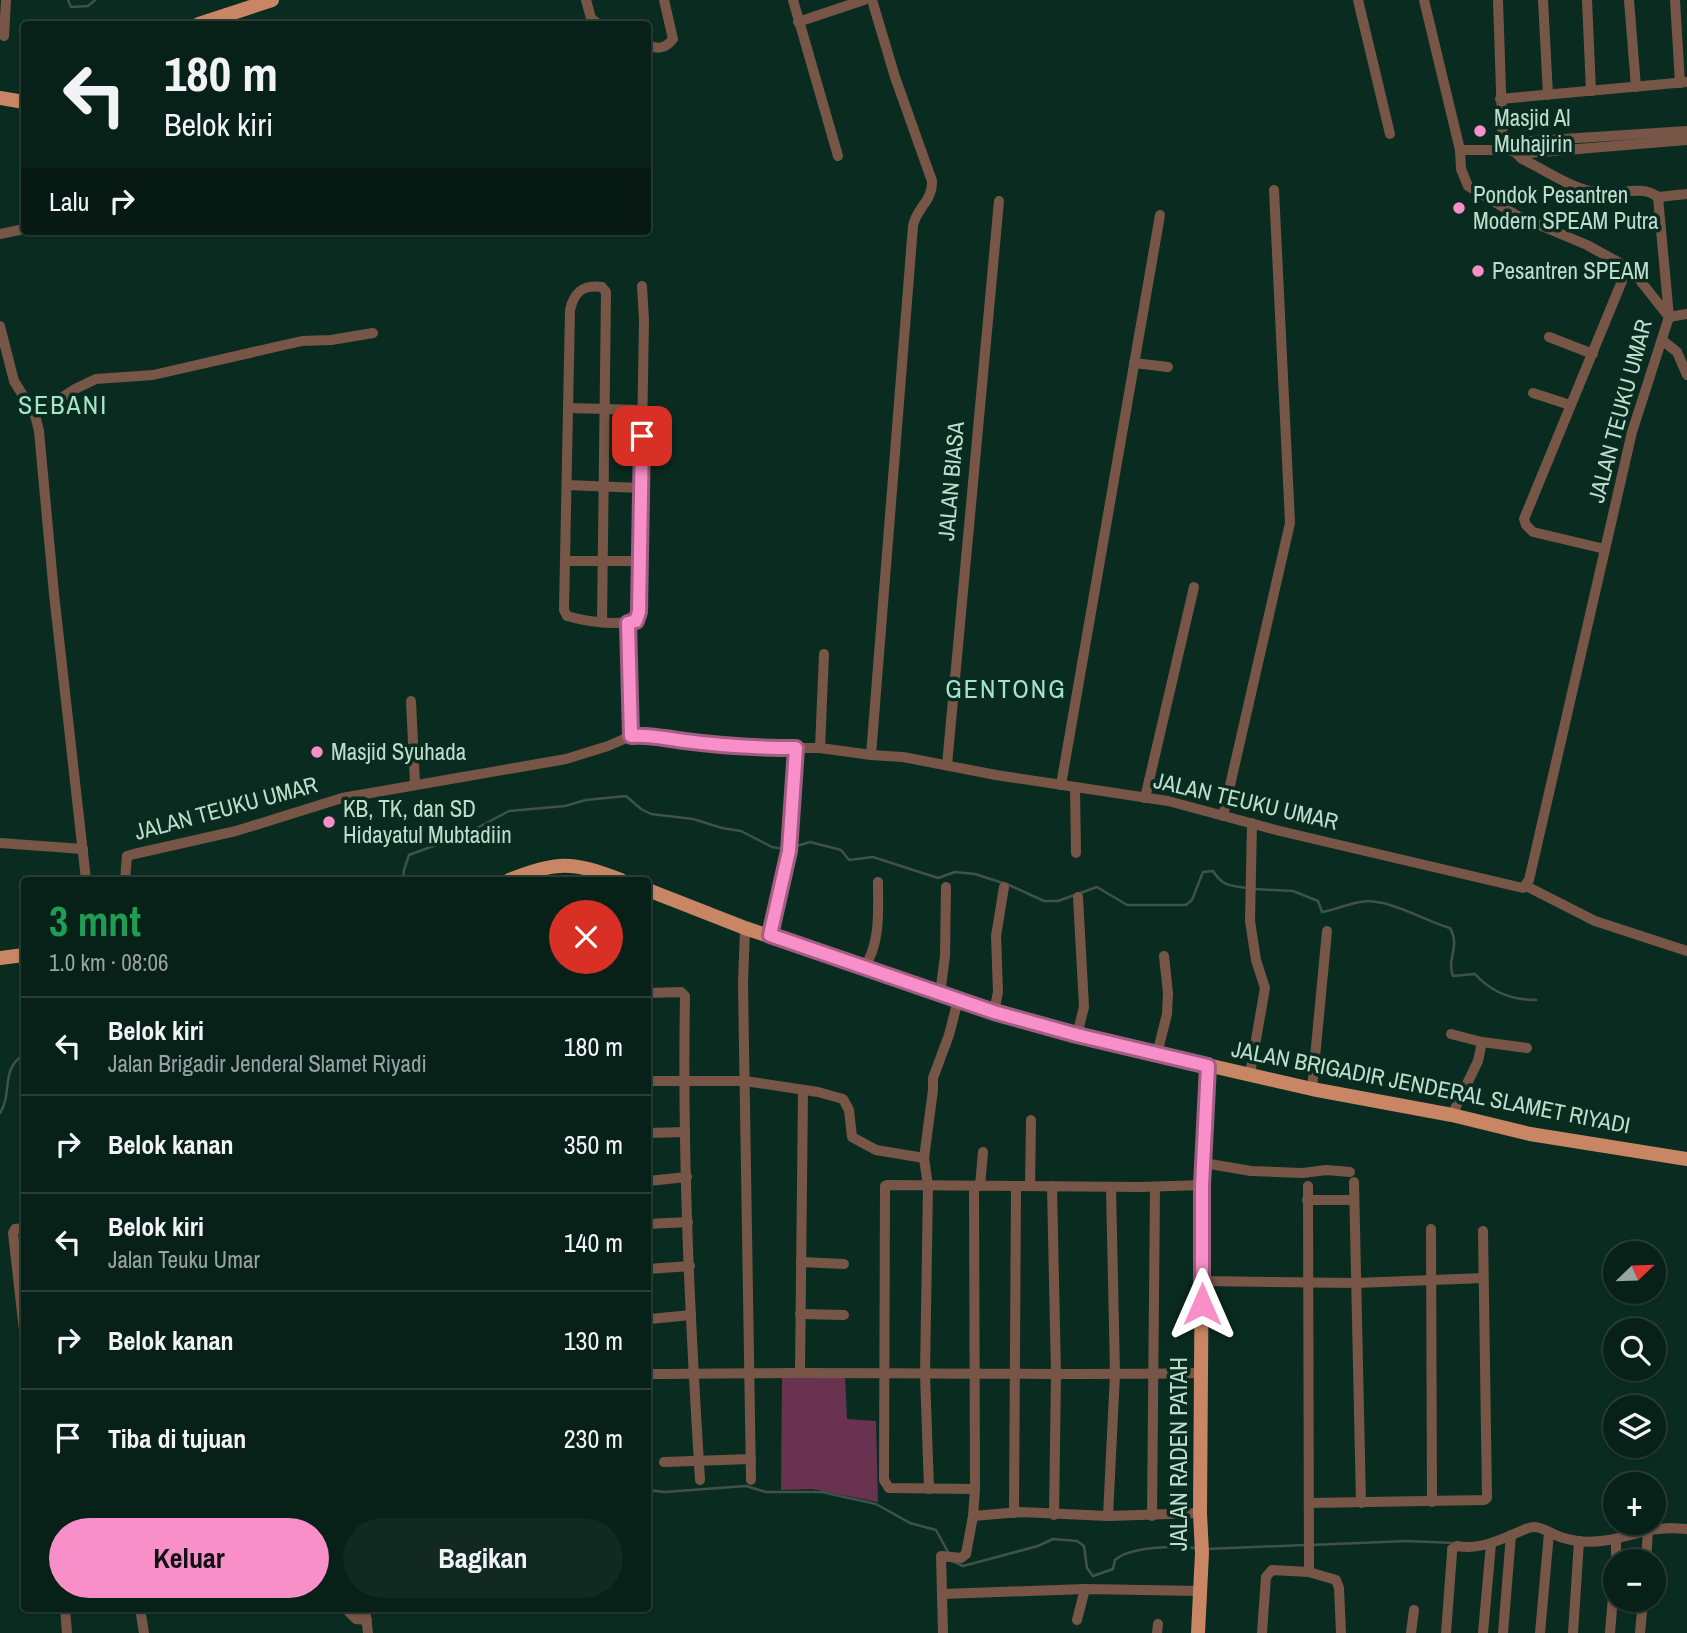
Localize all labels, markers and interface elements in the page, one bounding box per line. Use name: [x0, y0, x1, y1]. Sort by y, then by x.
text: 180 m: [164, 40, 278, 106]
icon: left: [49, 49, 140, 140]
place label: Masjid Al Muhajirin: [1494, 102, 1573, 159]
text: Belok kiri: [164, 103, 273, 146]
marker: Masjid Al Muhajirin: [1472, 123, 1488, 139]
place label: Pondok Pesantren Modern SPEAM Putra: [1473, 179, 1659, 236]
icon: right: [103, 182, 141, 220]
text: Lalu: [49, 184, 89, 219]
marker: Pondok Pesantren Modern SPEAM Putra: [1451, 200, 1467, 216]
place label: Pesantren SPEAM: [1492, 255, 1649, 286]
marker: Pesantren SPEAM: [1470, 263, 1486, 279]
street label: JALAN TEUKU UMAR: [1580, 316, 1659, 506]
district label: SEBANI: [18, 387, 108, 422]
pin: [612, 406, 672, 466]
icon: arrive: [623, 417, 661, 455]
street label: JALAN BIASA: [930, 420, 971, 542]
district label: GENTONG: [945, 671, 1067, 706]
place label: Masjid Syuhada: [331, 736, 467, 767]
marker: Masjid Syuhada: [309, 744, 325, 760]
street label: JALAN TEUKU UMAR: [1151, 764, 1342, 837]
street label: JALAN TEUKU UMAR: [131, 768, 321, 847]
place label: KB, TK, dan SD Hidayatul Mubtadiin: [343, 793, 512, 850]
marker: KB, TK, dan SD Hidayatul Mubtadiin: [321, 814, 337, 830]
text: 3 mnt: [49, 893, 141, 949]
button: close: [549, 900, 623, 974]
text: 1.0 km · 08:06: [49, 947, 169, 978]
text: Belok kiri: [108, 1013, 204, 1048]
icon: left: [49, 1027, 87, 1065]
text: 180 m: [564, 1029, 623, 1064]
street label: JALAN BRIGADIR JENDERAL SLAMET RIYADI: [1229, 1033, 1633, 1140]
text: Jalan Brigadir Jenderal Slamet Riyadi: [108, 1048, 427, 1079]
icon: right: [49, 1125, 87, 1163]
text: Belok kanan: [108, 1127, 234, 1162]
text: 350 m: [564, 1127, 623, 1162]
text: Belok kiri: [108, 1209, 204, 1244]
icon: left: [49, 1223, 87, 1261]
text: 140 m: [564, 1225, 623, 1260]
north arrow: [1603, 1241, 1666, 1304]
map controls: [1603, 1241, 1666, 1612]
text: Jalan Teuku Umar: [108, 1244, 260, 1275]
position arrow: [1165, 1267, 1239, 1341]
button: search: [1603, 1318, 1666, 1381]
icon: right: [49, 1321, 87, 1359]
text: Belok kanan: [108, 1323, 234, 1358]
text: 130 m: [564, 1323, 623, 1358]
street label: JALAN RADEN PATAH: [1163, 1357, 1194, 1551]
button: layers: [1603, 1395, 1666, 1458]
icon: arrive: [49, 1419, 87, 1457]
text: Tiba di tujuan: [108, 1421, 246, 1456]
text: 230 m: [564, 1421, 623, 1456]
button: +: [1603, 1472, 1666, 1535]
button: Keluar: [49, 1518, 329, 1598]
button: Bagikan: [343, 1518, 623, 1598]
button: −: [1603, 1549, 1666, 1612]

